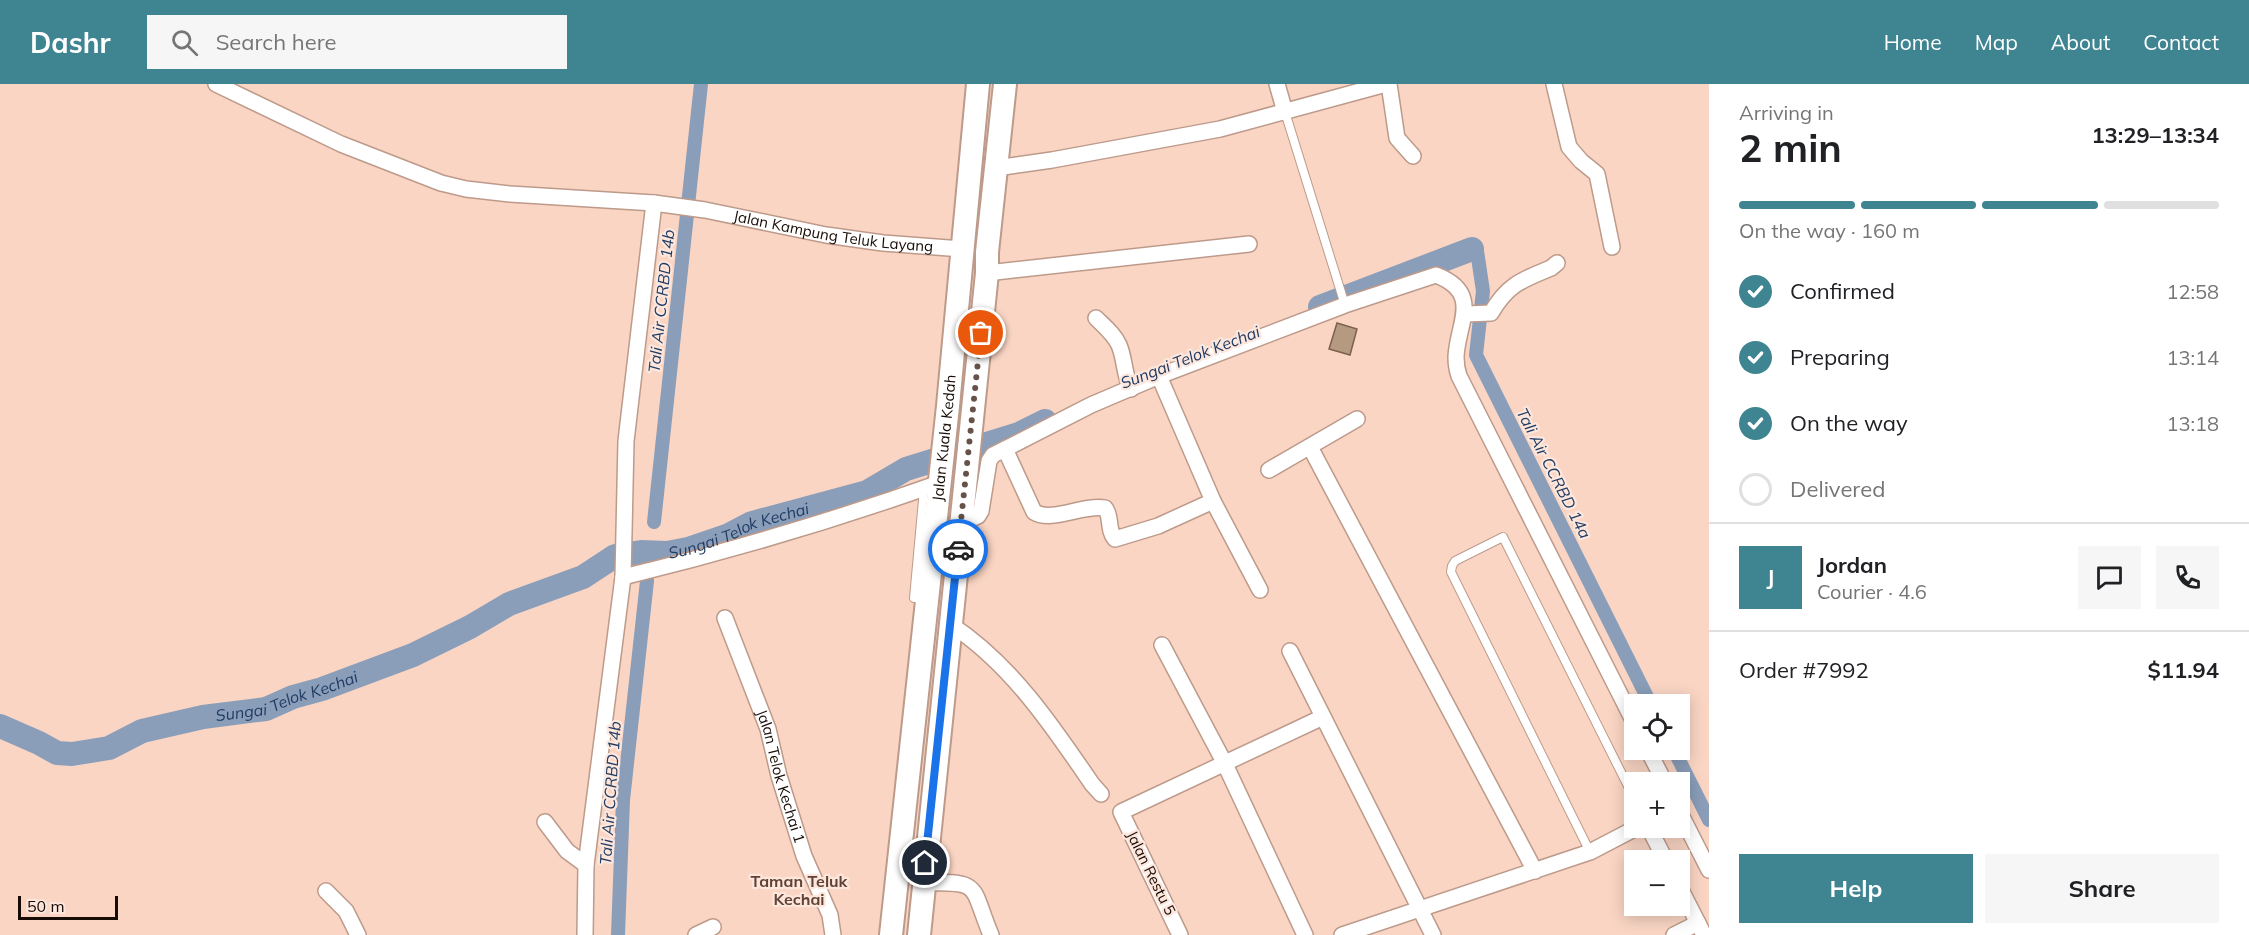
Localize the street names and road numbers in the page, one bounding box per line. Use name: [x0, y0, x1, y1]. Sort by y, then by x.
street label: Jalan Kampung Teluk Layang: [732, 206, 934, 256]
street label: Jalan Kuala Kedah: [928, 374, 960, 502]
street label: Jalan Telok Kechai 1: [752, 706, 809, 845]
street label: Jalan Restu 5: [1123, 827, 1180, 918]

